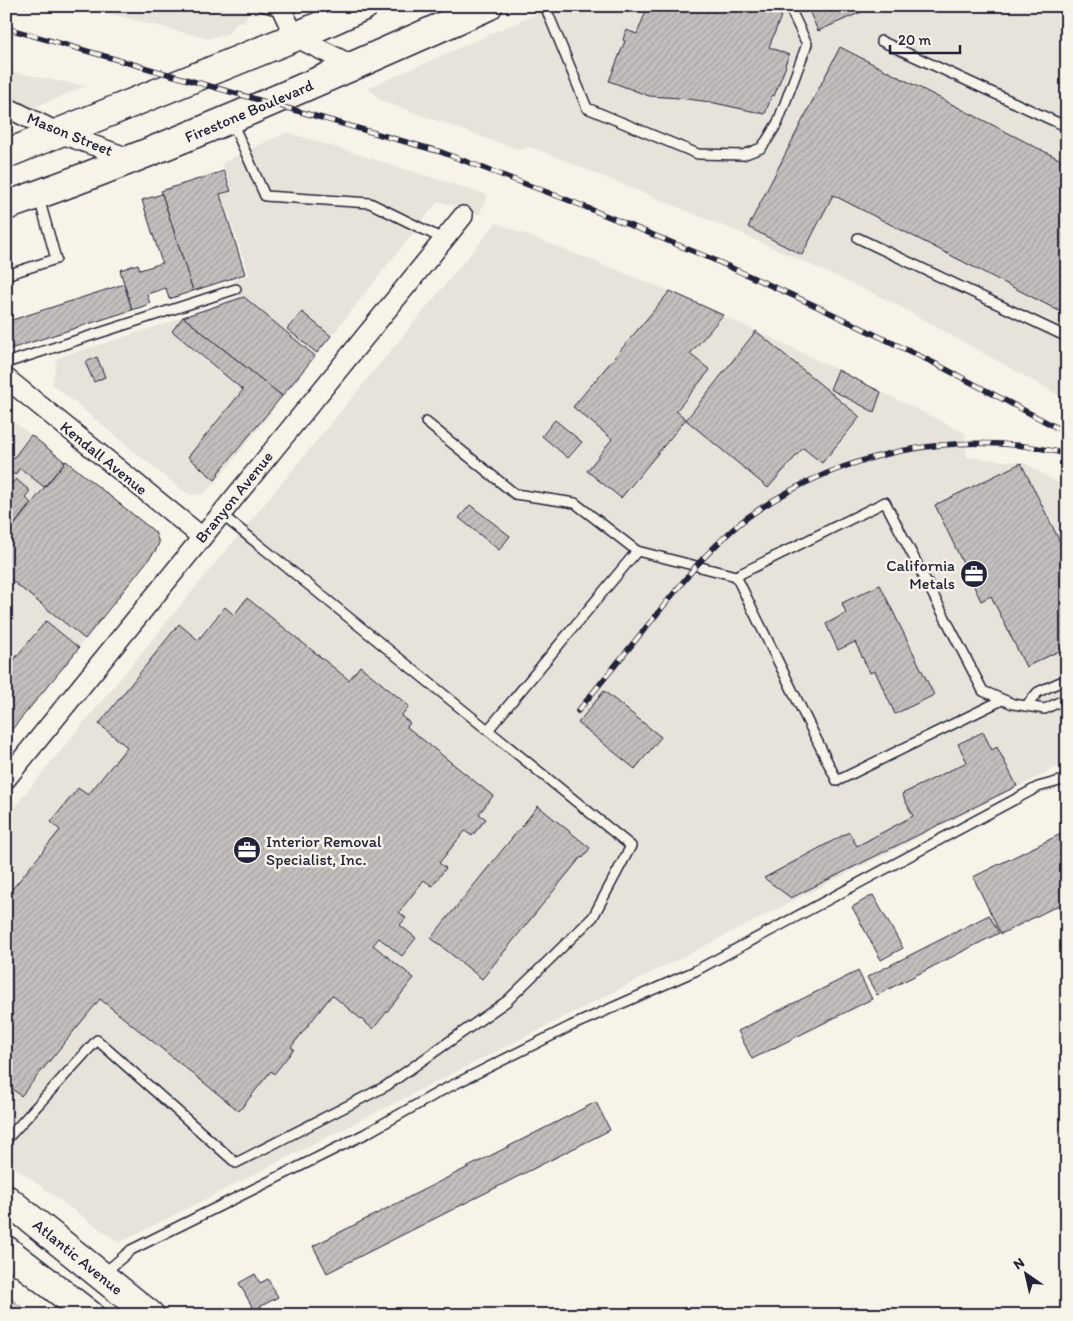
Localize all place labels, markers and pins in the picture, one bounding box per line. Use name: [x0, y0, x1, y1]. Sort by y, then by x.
place label: California Metals: [886, 556, 955, 593]
office icon: California Metals: [959, 559, 989, 589]
place label: Interior Removal Specialist, Inc.: [266, 832, 382, 869]
office icon: Interior Removal Specialist, Inc.: [232, 835, 262, 865]

